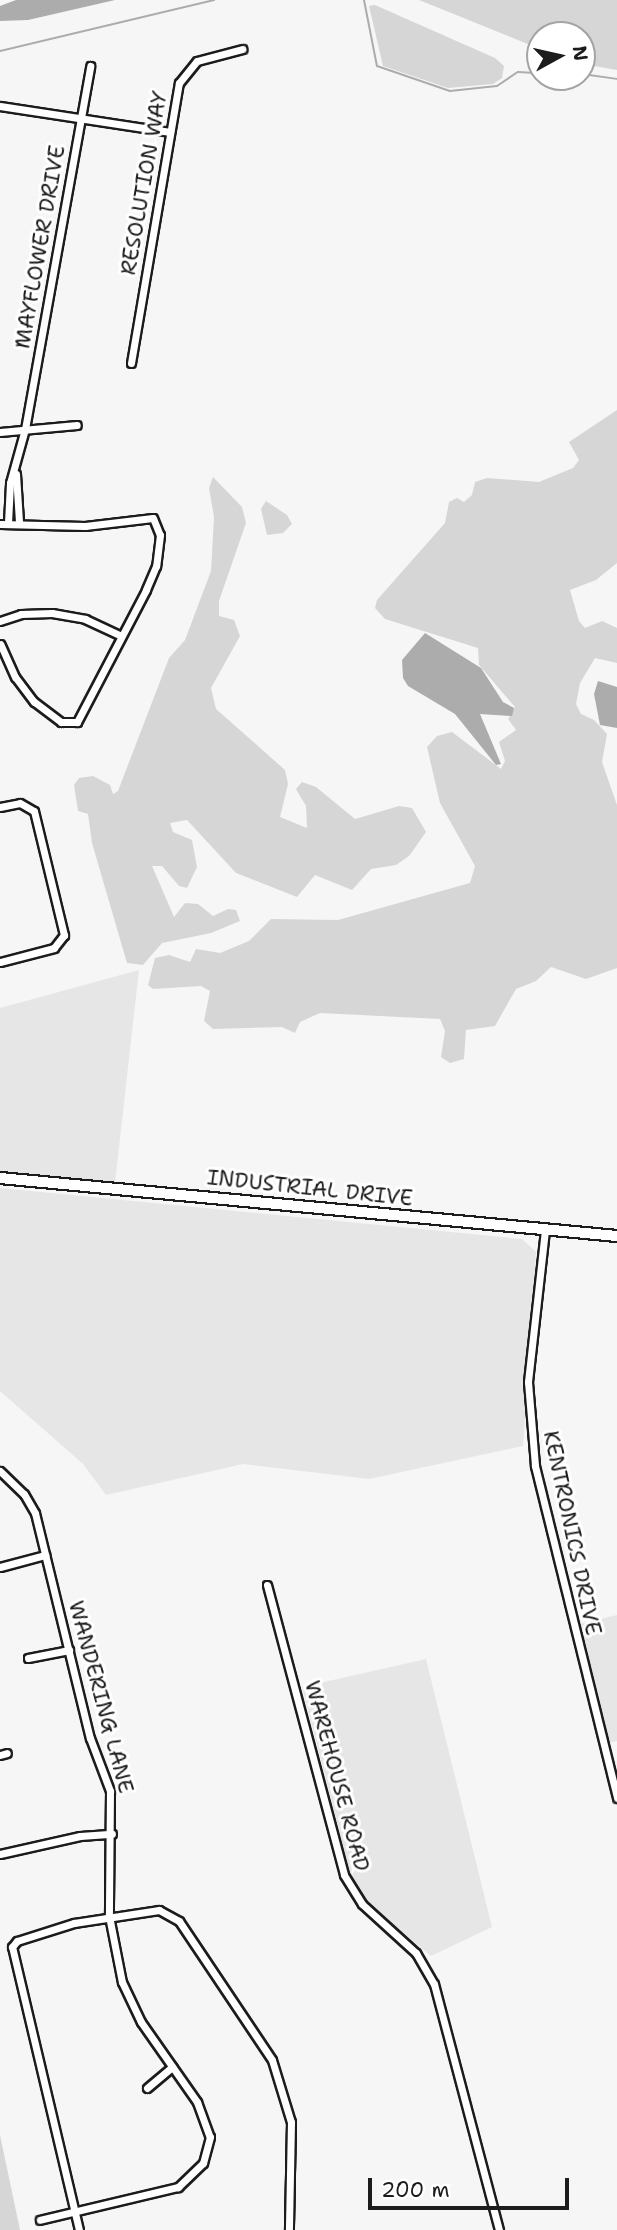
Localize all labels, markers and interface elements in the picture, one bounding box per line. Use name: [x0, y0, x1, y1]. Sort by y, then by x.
north arrow: [526, 21, 596, 91]
text: N: [567, 44, 594, 62]
street label: RESOLUTION WAY: [115, 89, 173, 277]
street label: MAYFLOWER DRIVE: [10, 143, 70, 351]
street label: INDUSTRIAL DRIVE: [206, 1165, 414, 1211]
street label: KENTRONICS DRIVE: [538, 1428, 606, 1638]
street label: WANDERING LANE: [63, 1598, 139, 1796]
street label: WAREHOUSE ROAD: [299, 1678, 375, 1874]
scale bar: [372, 2164, 573, 2208]
text: 200 m: [381, 2176, 450, 2204]

